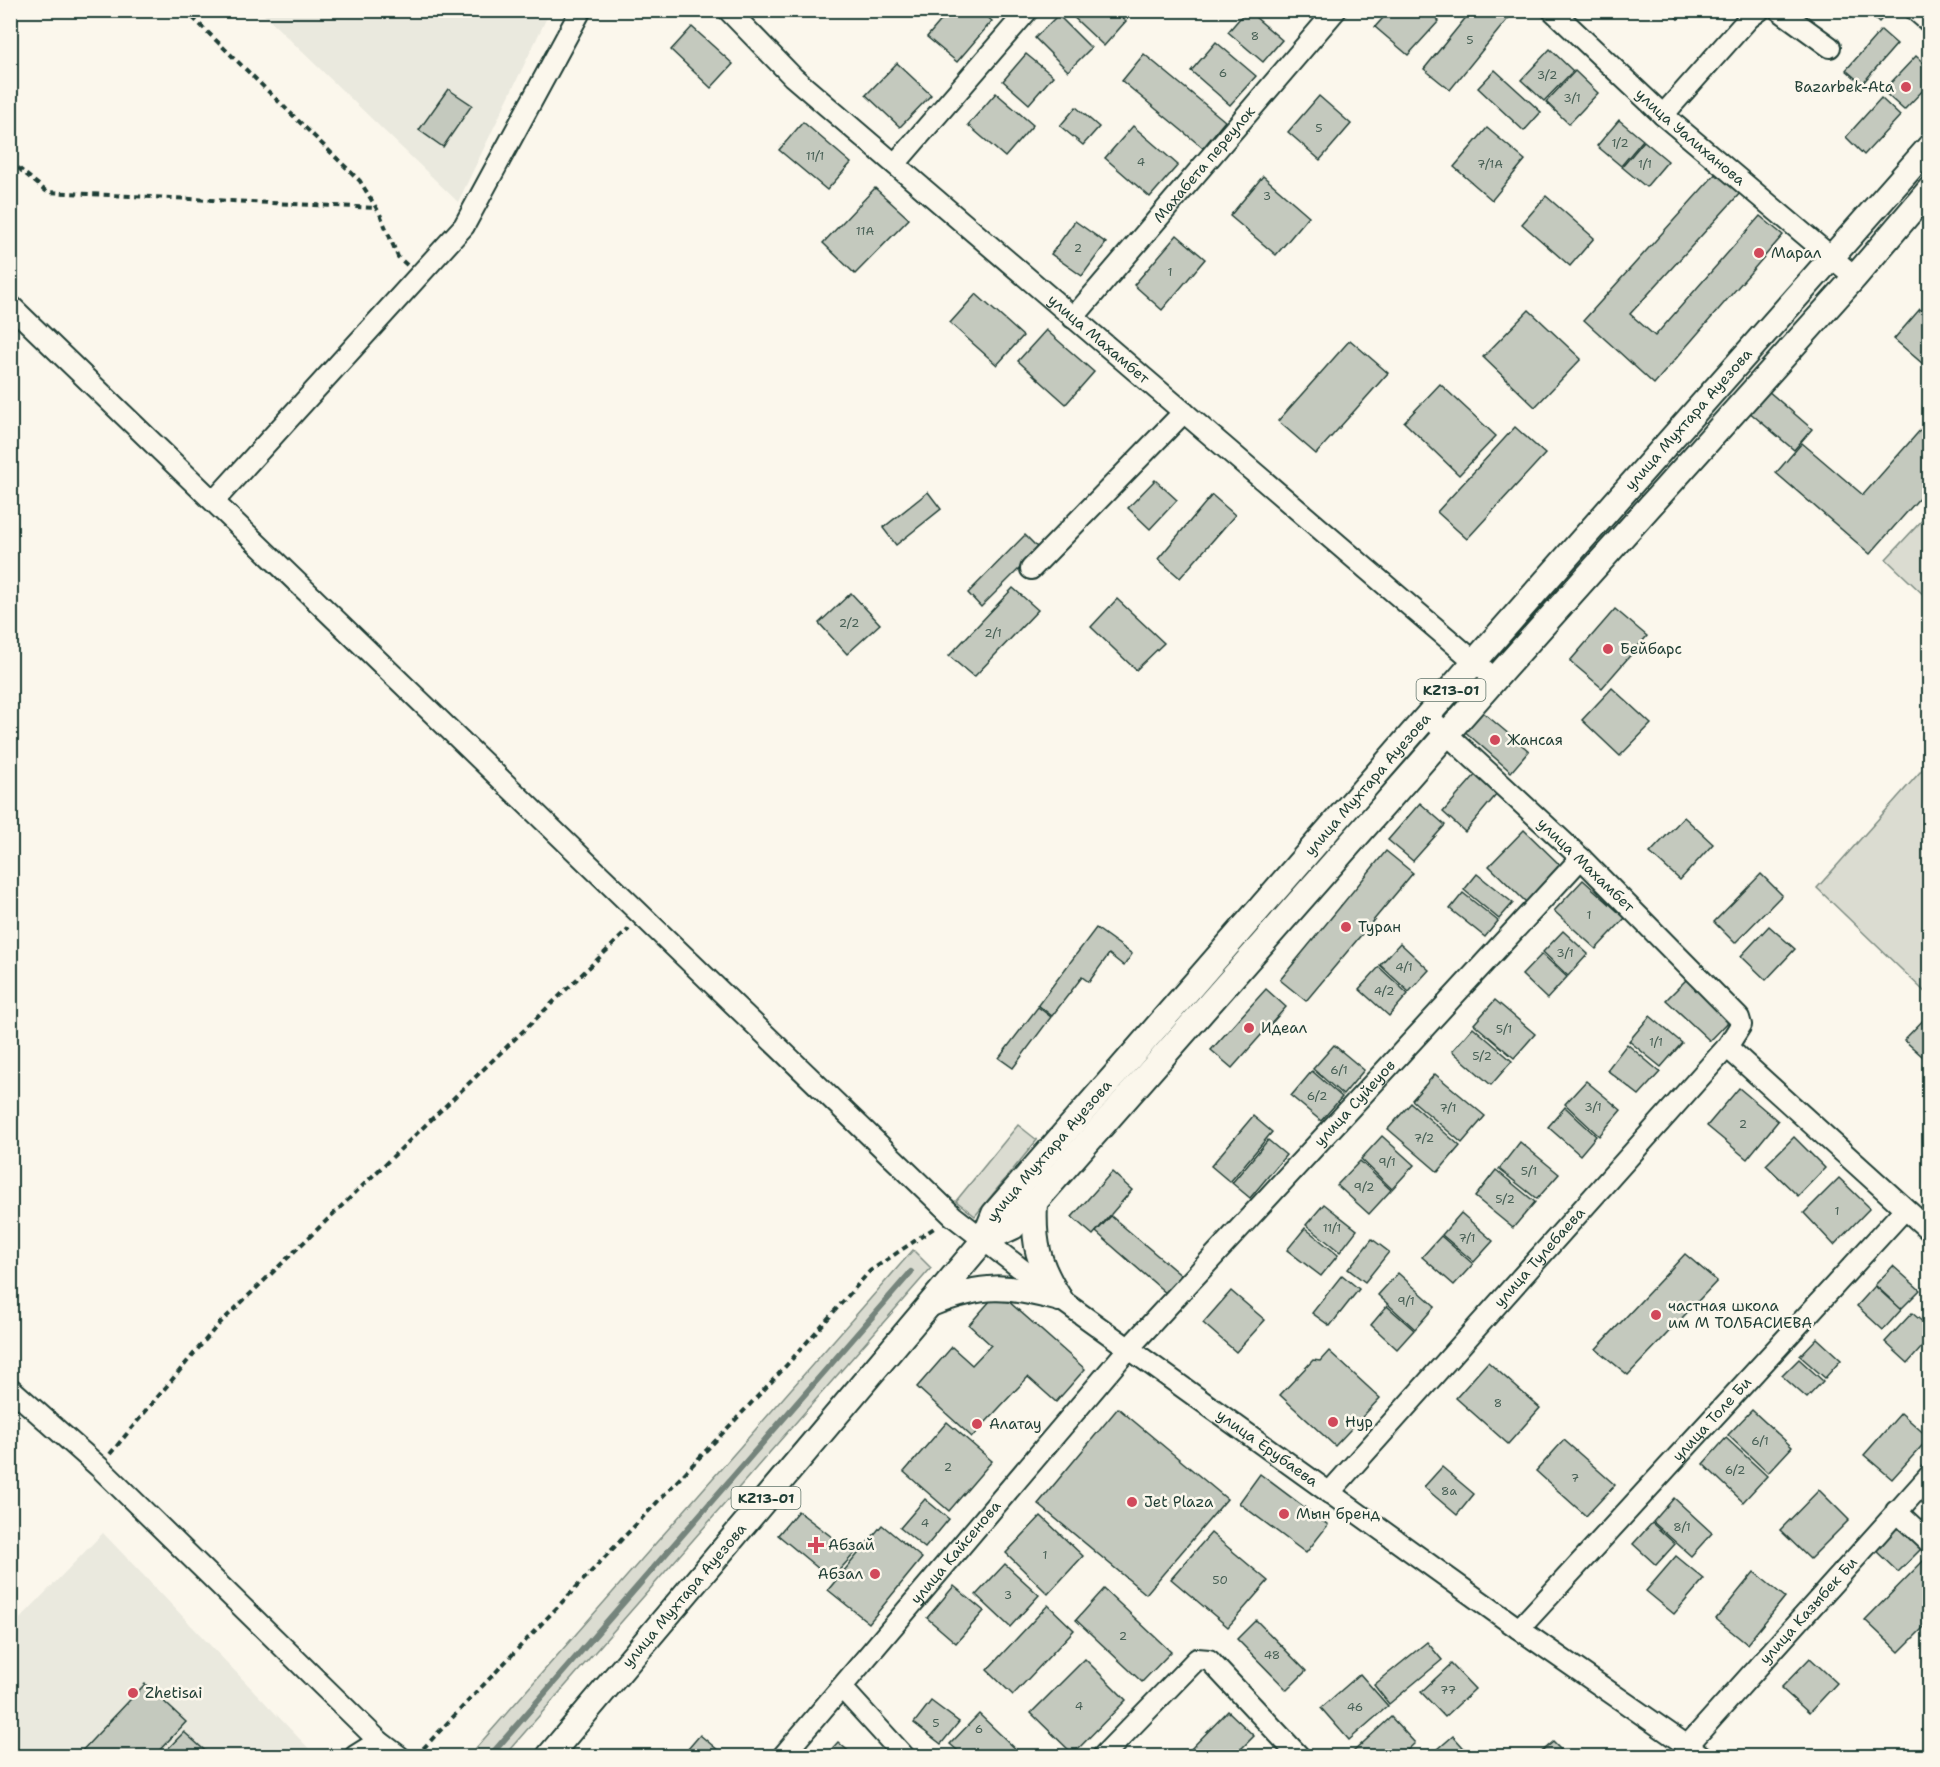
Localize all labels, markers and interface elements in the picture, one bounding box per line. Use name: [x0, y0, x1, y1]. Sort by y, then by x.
house number: 8: [1251, 28, 1259, 44]
house number: 5: [1466, 32, 1474, 48]
house number: 6: [1219, 65, 1227, 81]
house number: 3/2: [1537, 67, 1557, 83]
place label: Bazarbek-Ata: [1794, 77, 1895, 97]
marker: Bazarbek-Ata: [1899, 80, 1913, 94]
street label: улица Уалиханова: [1631, 84, 1750, 191]
house number: 3/1: [1563, 90, 1581, 106]
street label: Махабета переулок: [1149, 102, 1260, 227]
house number: 5: [1315, 120, 1323, 136]
house number: 1/2: [1611, 135, 1629, 151]
house number: 11/1: [806, 148, 824, 164]
house number: 4: [1137, 154, 1145, 170]
house number: 7/1А: [1477, 156, 1503, 172]
house number: 1/1: [1638, 156, 1652, 172]
house number: 3: [1263, 188, 1271, 204]
house number: 11А: [856, 223, 874, 239]
house number: 2: [1074, 240, 1082, 256]
place label: Марал: [1771, 243, 1822, 263]
marker: Марал: [1752, 246, 1766, 260]
house number: 1: [1167, 264, 1173, 280]
street label: улица Махамбет: [1044, 290, 1154, 389]
street label: улица Мухтара Ауезова: [1620, 344, 1757, 494]
house number: 2/2: [839, 615, 859, 631]
house number: 2/1: [984, 625, 1002, 641]
place label: Бейбарс: [1620, 639, 1682, 659]
marker: Бейбарс: [1601, 642, 1615, 656]
road number: KZ13-01: [1416, 679, 1486, 701]
street label: улица Мухтара Ауезова: [1300, 708, 1436, 860]
place label: Жансая: [1507, 730, 1563, 750]
marker: Жансая: [1488, 733, 1502, 747]
street label: улица Махамбет: [1533, 813, 1639, 917]
house number: 1: [1586, 907, 1592, 923]
place label: Туран: [1358, 917, 1401, 937]
marker: Туран: [1339, 920, 1353, 934]
house number: 3/1: [1556, 945, 1574, 961]
house number: 4/1: [1395, 959, 1413, 975]
house number: 4/2: [1374, 983, 1394, 999]
place label: Идеал: [1261, 1018, 1308, 1038]
marker: Идеал: [1242, 1021, 1256, 1035]
house number: 5/1: [1496, 1021, 1512, 1037]
house number: 1/1: [1649, 1034, 1663, 1050]
house number: 5/2: [1472, 1048, 1492, 1064]
street label: улица Суйеуов: [1310, 1056, 1400, 1151]
house number: 6/1: [1330, 1062, 1348, 1078]
street label: улица Мухтара Ауезова: [982, 1075, 1117, 1225]
house number: 6/2: [1307, 1088, 1327, 1104]
house number: 3/1: [1584, 1099, 1602, 1115]
house number: 7/1: [1439, 1100, 1457, 1116]
house number: 2: [1739, 1116, 1747, 1132]
house number: 7/2: [1414, 1130, 1434, 1146]
house number: 9/1: [1378, 1154, 1396, 1170]
house number: 5/1: [1521, 1163, 1537, 1179]
house number: 9/2: [1354, 1179, 1374, 1195]
house number: 5/2: [1495, 1191, 1515, 1207]
street label: улица Тулебаева: [1489, 1202, 1590, 1312]
house number: 1: [1834, 1203, 1840, 1219]
house number: 11/1: [1323, 1220, 1341, 1236]
house number: 7/1: [1458, 1230, 1476, 1246]
house number: 9/1: [1397, 1293, 1415, 1309]
place label: частная школа им М ТОЛБАСИЕВА: [1668, 1296, 1812, 1333]
marker: частная школа им М ТОЛБАСИЕВА: [1649, 1308, 1663, 1322]
street label: улица Толе Би: [1668, 1372, 1756, 1466]
house number: 8: [1494, 1395, 1502, 1411]
street label: улица Ерубаева: [1213, 1405, 1323, 1492]
place label: Нур: [1345, 1412, 1373, 1432]
place label: Алатау: [989, 1414, 1042, 1434]
marker: Нур: [1326, 1415, 1340, 1429]
marker: Алатау: [970, 1417, 984, 1431]
house number: 6/1: [1751, 1433, 1769, 1449]
house number: 2: [944, 1459, 952, 1475]
house number: 6/2: [1725, 1462, 1745, 1478]
house number: 7: [1571, 1470, 1579, 1486]
house number: 8а: [1441, 1483, 1457, 1499]
road number: KZ13-01: [732, 1487, 801, 1509]
place label: Jet Plaza: [1144, 1492, 1214, 1512]
marker: Jet Plaza: [1125, 1495, 1139, 1509]
street label: улица Кайсенова: [906, 1496, 1006, 1608]
place label: Мын бренд: [1296, 1504, 1381, 1524]
marker: Мын бренд: [1277, 1507, 1291, 1521]
house number: 4: [921, 1515, 929, 1531]
street label: улица Мухтара Ауезова: [618, 1519, 751, 1672]
house number: 8/1: [1673, 1519, 1691, 1535]
place label: Абзай: [828, 1535, 875, 1555]
marker: Абзай: [809, 1538, 823, 1552]
house number: 1: [1042, 1547, 1048, 1563]
street label: улица Казыбек Би: [1755, 1552, 1862, 1668]
place label: Абзал: [818, 1564, 864, 1584]
marker: Абзал: [868, 1567, 882, 1581]
house number: 50: [1212, 1572, 1228, 1588]
house number: 3: [1004, 1587, 1012, 1603]
house number: 2: [1119, 1628, 1127, 1644]
house number: 48: [1264, 1647, 1280, 1663]
house number: 77: [1440, 1682, 1456, 1698]
place label: Zhetisai: [145, 1683, 202, 1703]
marker: Zhetisai: [126, 1686, 140, 1700]
house number: 4: [1075, 1698, 1083, 1714]
house number: 46: [1347, 1699, 1363, 1715]
house number: 5: [932, 1715, 940, 1731]
house number: 6: [975, 1721, 983, 1737]

